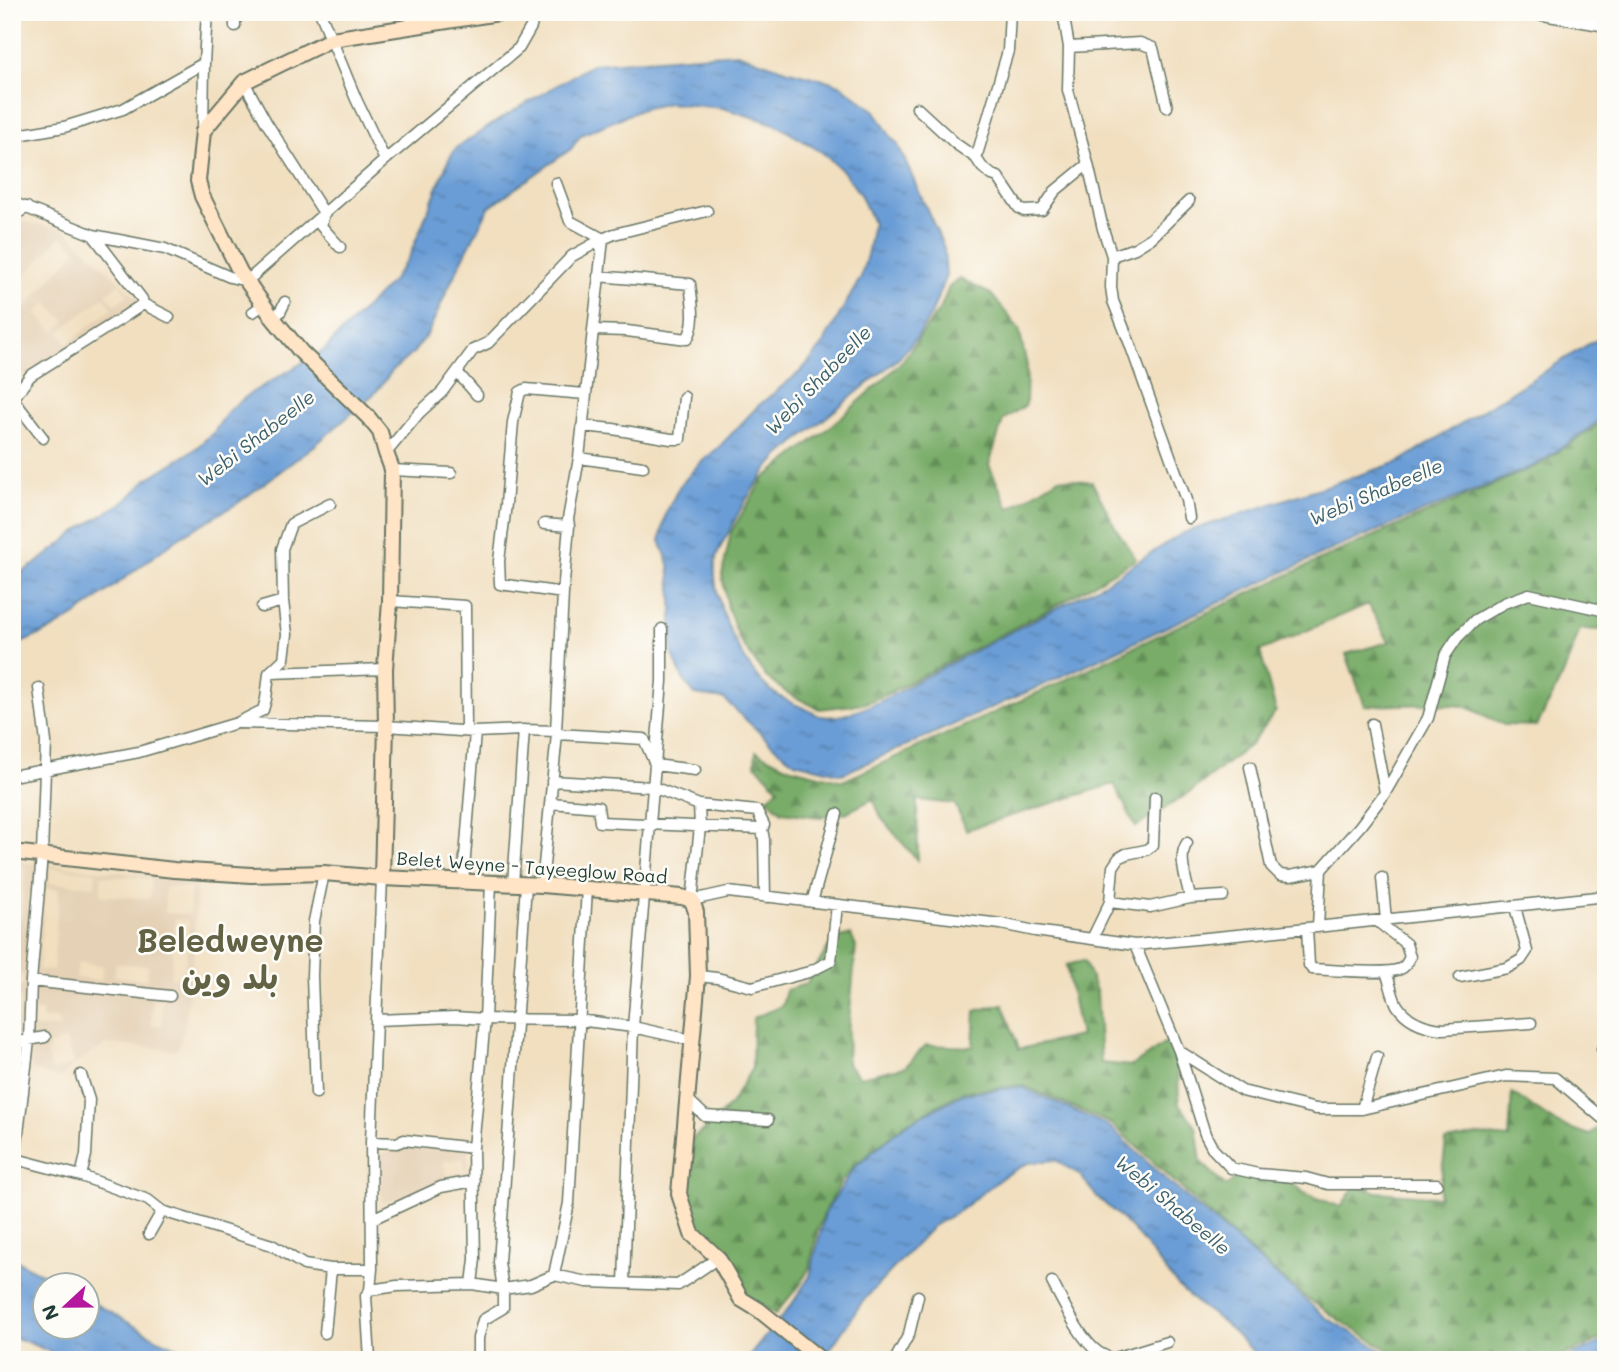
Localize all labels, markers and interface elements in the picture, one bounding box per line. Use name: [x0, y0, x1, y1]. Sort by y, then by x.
water label: Webi Shabeelle: [759, 320, 876, 440]
water label: Webi Shabeelle: [192, 384, 320, 491]
water label: Webi Shabeelle: [1305, 452, 1446, 531]
street label: Belet Weyne - Tayeeglow Road: [396, 846, 668, 888]
district label: Beledweyne بلد وين: [136, 918, 324, 998]
water label: Webi Shabeelle: [1111, 1149, 1236, 1260]
north arrow: [32, 1270, 102, 1340]
text: N: [35, 1301, 64, 1324]

